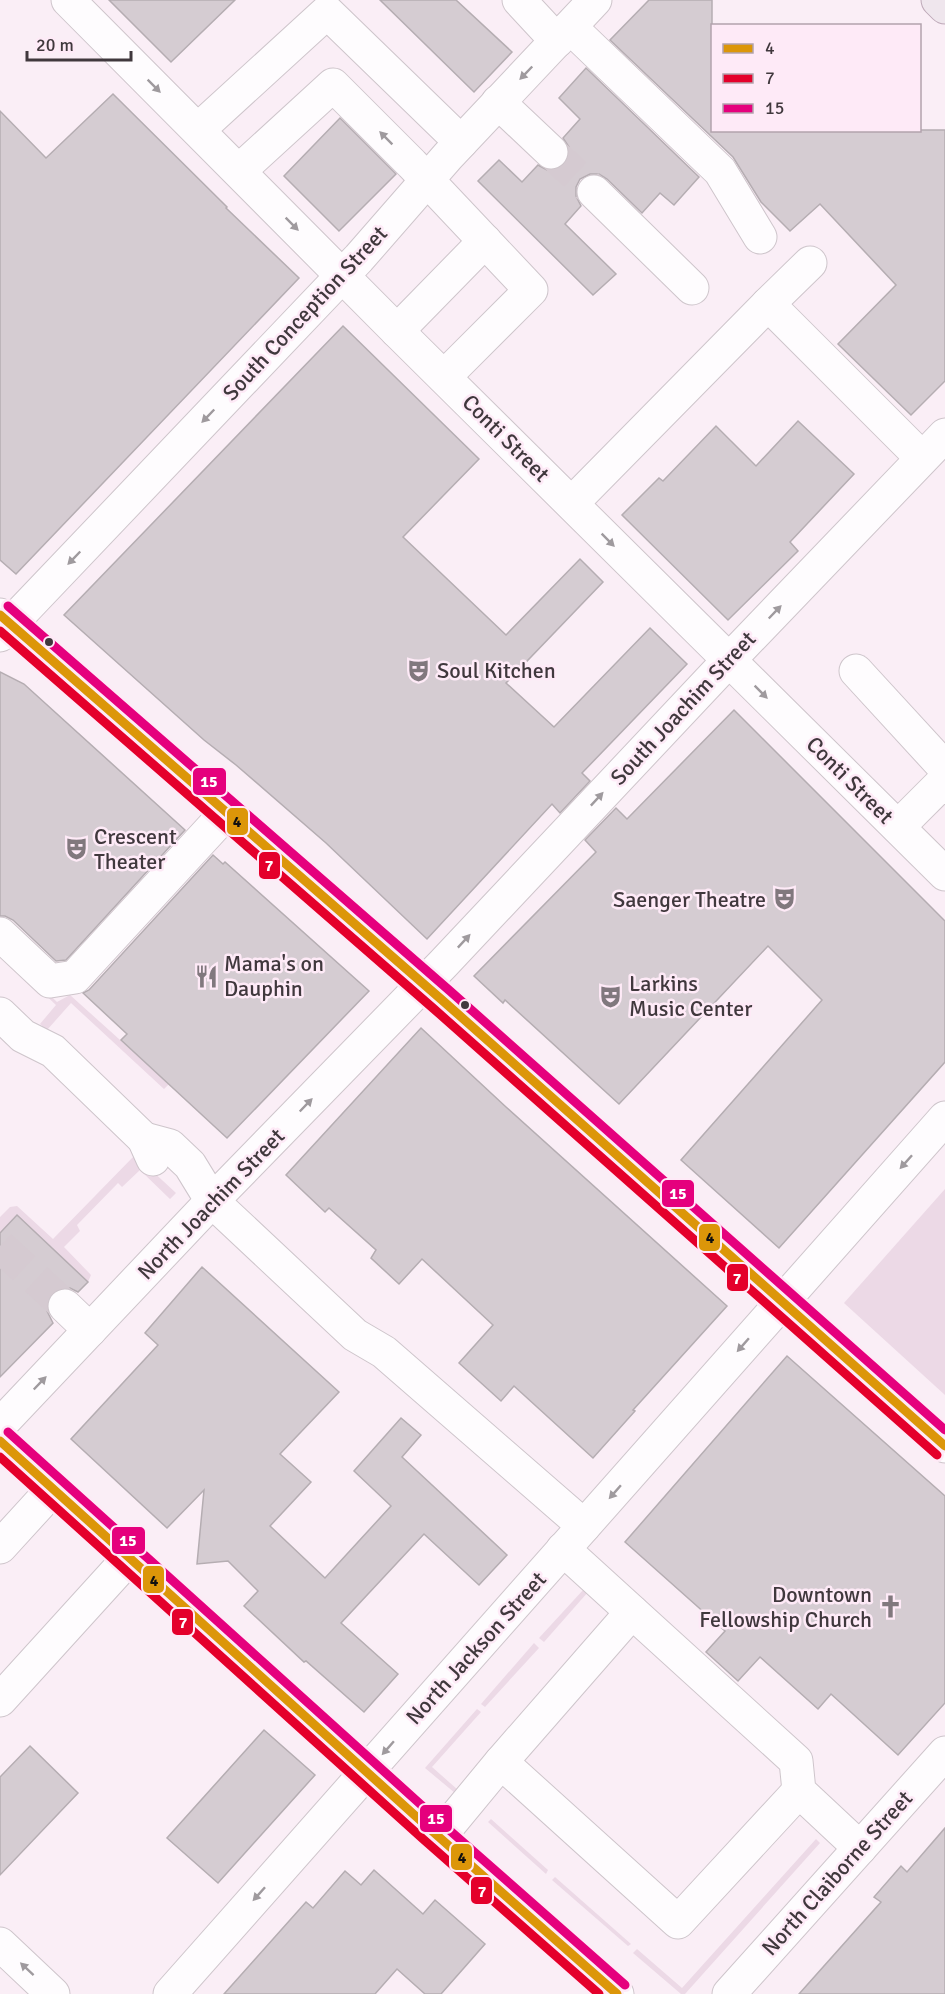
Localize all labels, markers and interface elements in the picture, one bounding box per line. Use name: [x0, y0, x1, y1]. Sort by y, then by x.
scale bar: [27, 24, 130, 62]
legend: [711, 24, 921, 132]
text: 20 m: [36, 34, 74, 56]
text: 4: [765, 37, 775, 59]
one-way arrow: [519, 65, 533, 80]
text: 7: [765, 67, 775, 89]
one-way arrow: [147, 79, 161, 94]
text: 15: [765, 97, 784, 119]
one-way arrow: [379, 131, 393, 145]
one-way arrow: [284, 217, 298, 231]
street label: South Conception Street: [217, 220, 393, 406]
street label: Conti Street: [457, 389, 556, 488]
one-way arrow: [202, 409, 216, 423]
one-way arrow: [601, 532, 615, 546]
one-way arrow: [67, 550, 81, 565]
one-way arrow: [768, 604, 782, 619]
street label: South Joachim Street: [605, 625, 761, 791]
unlabelled marker: [43, 636, 55, 648]
theatre icon: Soul Kitchen: [406, 657, 432, 683]
place label: Soul Kitchen: [437, 657, 556, 684]
one-way arrow: [754, 685, 768, 699]
street label: Conti Street: [801, 731, 900, 830]
line badge: 15: [192, 767, 227, 796]
text: 15: [200, 772, 218, 792]
one-way arrow: [590, 793, 604, 807]
line badge: 4: [226, 807, 249, 836]
text: 4: [233, 812, 242, 832]
place label: Crescent Theater: [94, 823, 177, 875]
theatre icon: Crescent Theater: [63, 836, 89, 862]
line badge: 7: [258, 851, 281, 880]
text: 7: [265, 856, 274, 876]
place label: Saenger Theatre: [613, 886, 766, 913]
theatre icon: Saenger Theatre: [771, 886, 797, 912]
one-way arrow: [457, 934, 471, 949]
place label: Mama's on Dauphin: [224, 950, 324, 1002]
restaurant icon: Mama's on Dauphin: [193, 963, 219, 989]
place label: Larkins Music Center: [629, 970, 752, 1022]
theatre icon: Larkins Music Center: [598, 983, 624, 1009]
unlabelled marker: [459, 999, 471, 1011]
one-way arrow: [299, 1098, 313, 1113]
street label: North Joachim Street: [132, 1123, 290, 1285]
one-way arrow: [900, 1154, 913, 1169]
line badge: 15: [661, 1179, 695, 1208]
text: 15: [669, 1184, 687, 1204]
line badge: 4: [698, 1223, 721, 1252]
text: 4: [706, 1228, 715, 1248]
line badge: 7: [726, 1263, 749, 1292]
text: 7: [733, 1269, 742, 1289]
one-way arrow: [737, 1337, 750, 1352]
one-way arrow: [33, 1376, 47, 1390]
one-way arrow: [608, 1484, 621, 1500]
line badge: 15: [111, 1526, 146, 1555]
text: 15: [119, 1531, 137, 1551]
line badge: 4: [142, 1565, 165, 1594]
street label: North Jackson Street: [400, 1566, 552, 1730]
text: 4: [150, 1571, 159, 1591]
place label: Downtown Fellowship Church: [699, 1581, 872, 1633]
church icon: Downtown Fellowship Church: [877, 1594, 903, 1620]
line badge: 7: [171, 1608, 194, 1636]
text: 7: [179, 1613, 188, 1633]
one-way arrow: [382, 1740, 395, 1755]
street label: North Claiborne Street: [756, 1785, 918, 1961]
line badge: 15: [419, 1804, 453, 1833]
text: 15: [427, 1809, 445, 1829]
line badge: 4: [450, 1843, 473, 1871]
text: 4: [458, 1848, 467, 1868]
line badge: 7: [470, 1876, 493, 1905]
text: 7: [478, 1882, 487, 1902]
one-way arrow: [253, 1886, 266, 1901]
one-way arrow: [19, 1962, 34, 1976]

